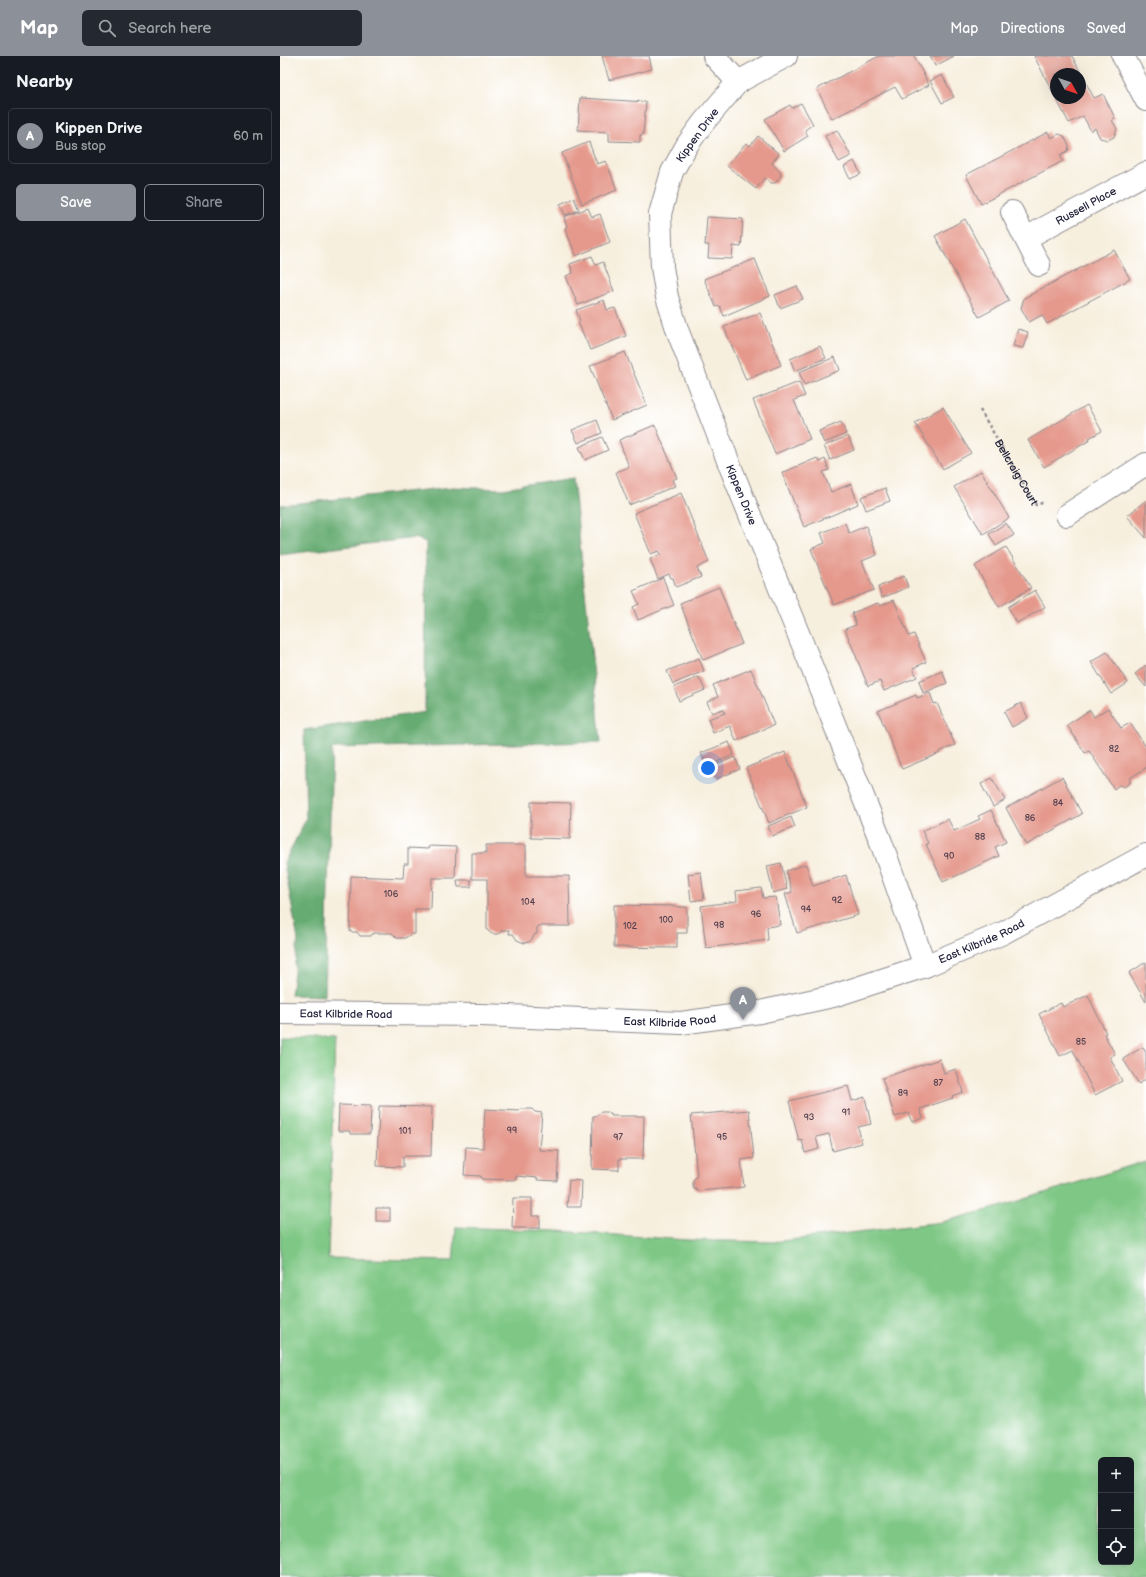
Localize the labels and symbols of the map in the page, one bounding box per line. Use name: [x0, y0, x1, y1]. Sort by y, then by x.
north arrow: [1050, 68, 1086, 104]
street label: Kippen Drive: [673, 105, 722, 165]
street label: Russell Place: [1053, 184, 1119, 228]
street label: Bellcraig Court: [992, 437, 1041, 508]
street label: Kippen Drive: [723, 463, 759, 527]
house number: 82: [1109, 744, 1120, 755]
your location: [698, 758, 718, 778]
house number: 84: [1053, 798, 1064, 809]
house number: 86: [1025, 813, 1036, 824]
house number: 88: [975, 832, 985, 843]
house number: 90: [944, 851, 954, 862]
house number: 106: [384, 889, 399, 900]
house number: 92: [832, 895, 843, 906]
house number: 104: [521, 897, 536, 908]
house number: 94: [801, 904, 812, 915]
house number: 96: [751, 909, 762, 920]
house number: 100: [659, 915, 673, 926]
street label: East Kilbride Road: [937, 917, 1027, 967]
house number: 98: [714, 920, 724, 931]
house number: 102: [623, 921, 638, 932]
pin: A: [730, 987, 756, 1020]
street label: East Kilbride Road: [300, 1007, 392, 1021]
street label: East Kilbride Road: [623, 1012, 717, 1030]
house number: 85: [1076, 1037, 1086, 1048]
house number: 87: [933, 1078, 943, 1089]
house number: 89: [898, 1088, 908, 1099]
house number: 91: [842, 1107, 850, 1118]
house number: 93: [804, 1112, 815, 1123]
house number: 99: [507, 1125, 517, 1136]
house number: 101: [399, 1126, 411, 1137]
house number: 97: [613, 1132, 623, 1143]
house number: 95: [717, 1132, 727, 1143]

